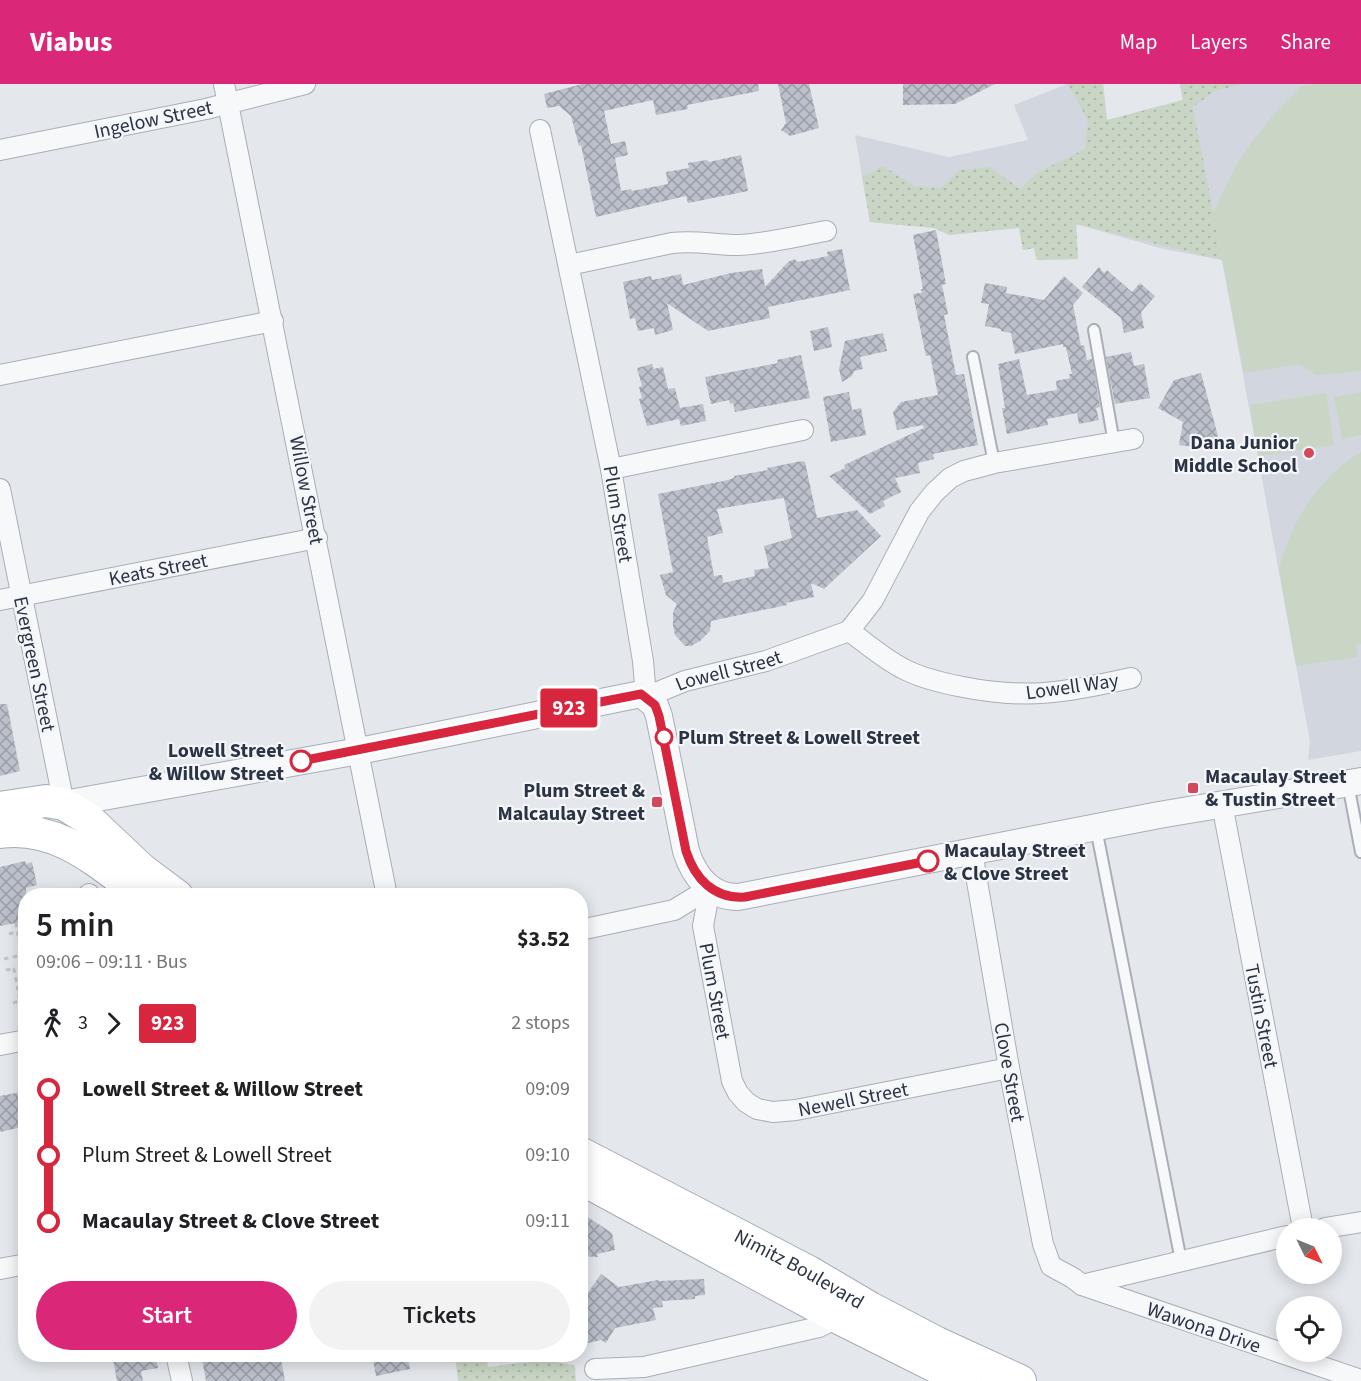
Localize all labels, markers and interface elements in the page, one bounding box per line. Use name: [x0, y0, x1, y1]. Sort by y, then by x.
text: Viabus: [30, 22, 112, 62]
text: Map: [1120, 27, 1157, 57]
text: Layers: [1190, 27, 1247, 57]
text: Share: [1280, 27, 1331, 57]
street label: Ingelow Street: [91, 94, 215, 146]
place label: Dana Junior Middle School: [1173, 429, 1297, 480]
street label: Willow Street: [282, 433, 330, 547]
marker: Dana Junior Middle School: [1302, 446, 1316, 460]
street label: Plum Street: [596, 464, 639, 565]
street label: Keats Street: [106, 547, 210, 593]
street label: Evergreen Street: [6, 594, 62, 735]
street label: Lowell Street: [671, 643, 786, 699]
street label: Lowell Way: [1024, 667, 1121, 707]
line badge: 923: [534, 688, 604, 728]
text: 923: [552, 693, 586, 723]
place label: Plum Street & Lowell Street: [678, 724, 920, 752]
marker: Plum Street & Lowell Street: [655, 728, 673, 746]
place label: Lowell Street & Willow Street: [149, 737, 284, 788]
marker: Lowell Street & Willow Street: [290, 750, 312, 772]
place label: Macaulay Street & Tustin Street: [1205, 763, 1347, 814]
place label: Plum Street & Malcaulay Street: [498, 777, 645, 828]
marker: Macaulay Street & Tustin Street: [1186, 781, 1200, 795]
marker: Plum Street & Malcaulay Street: [650, 795, 664, 809]
place label: Macaulay Street & Clove Street: [944, 837, 1086, 888]
marker: Macaulay Street & Clove Street: [917, 850, 939, 872]
text: 5 min: [36, 902, 114, 949]
text: $3.52: [517, 923, 570, 955]
street label: Plum Street: [691, 941, 737, 1042]
text: 09:06 – 09:11 · Bus: [36, 948, 187, 976]
street label: Tustin Street: [1237, 962, 1285, 1071]
icon: walk: [36, 1007, 69, 1040]
icon: forward: [97, 1007, 130, 1040]
text: 923: [151, 1008, 184, 1038]
text: 3: [78, 1009, 88, 1037]
text: 2 stops: [511, 1009, 570, 1037]
street label: Clove Street: [986, 1020, 1032, 1124]
text: Lowell Street & Willow Street: [82, 1073, 363, 1105]
text: 09:09: [525, 1075, 570, 1103]
street label: Newell Street: [796, 1076, 911, 1124]
text: Plum Street & Lowell Street: [82, 1139, 332, 1171]
text: 09:10: [525, 1141, 570, 1169]
text: Macaulay Street & Clove Street: [82, 1205, 379, 1237]
text: 09:11: [525, 1207, 570, 1235]
north arrow: [1276, 1218, 1342, 1284]
map controls: [1276, 1218, 1342, 1362]
street label: Nimitz Boulevard: [729, 1223, 869, 1316]
button: Start: [36, 1281, 297, 1350]
button: Tickets: [309, 1281, 570, 1350]
street label: Wawona Drive: [1143, 1295, 1265, 1361]
button: locate: [1276, 1296, 1342, 1362]

